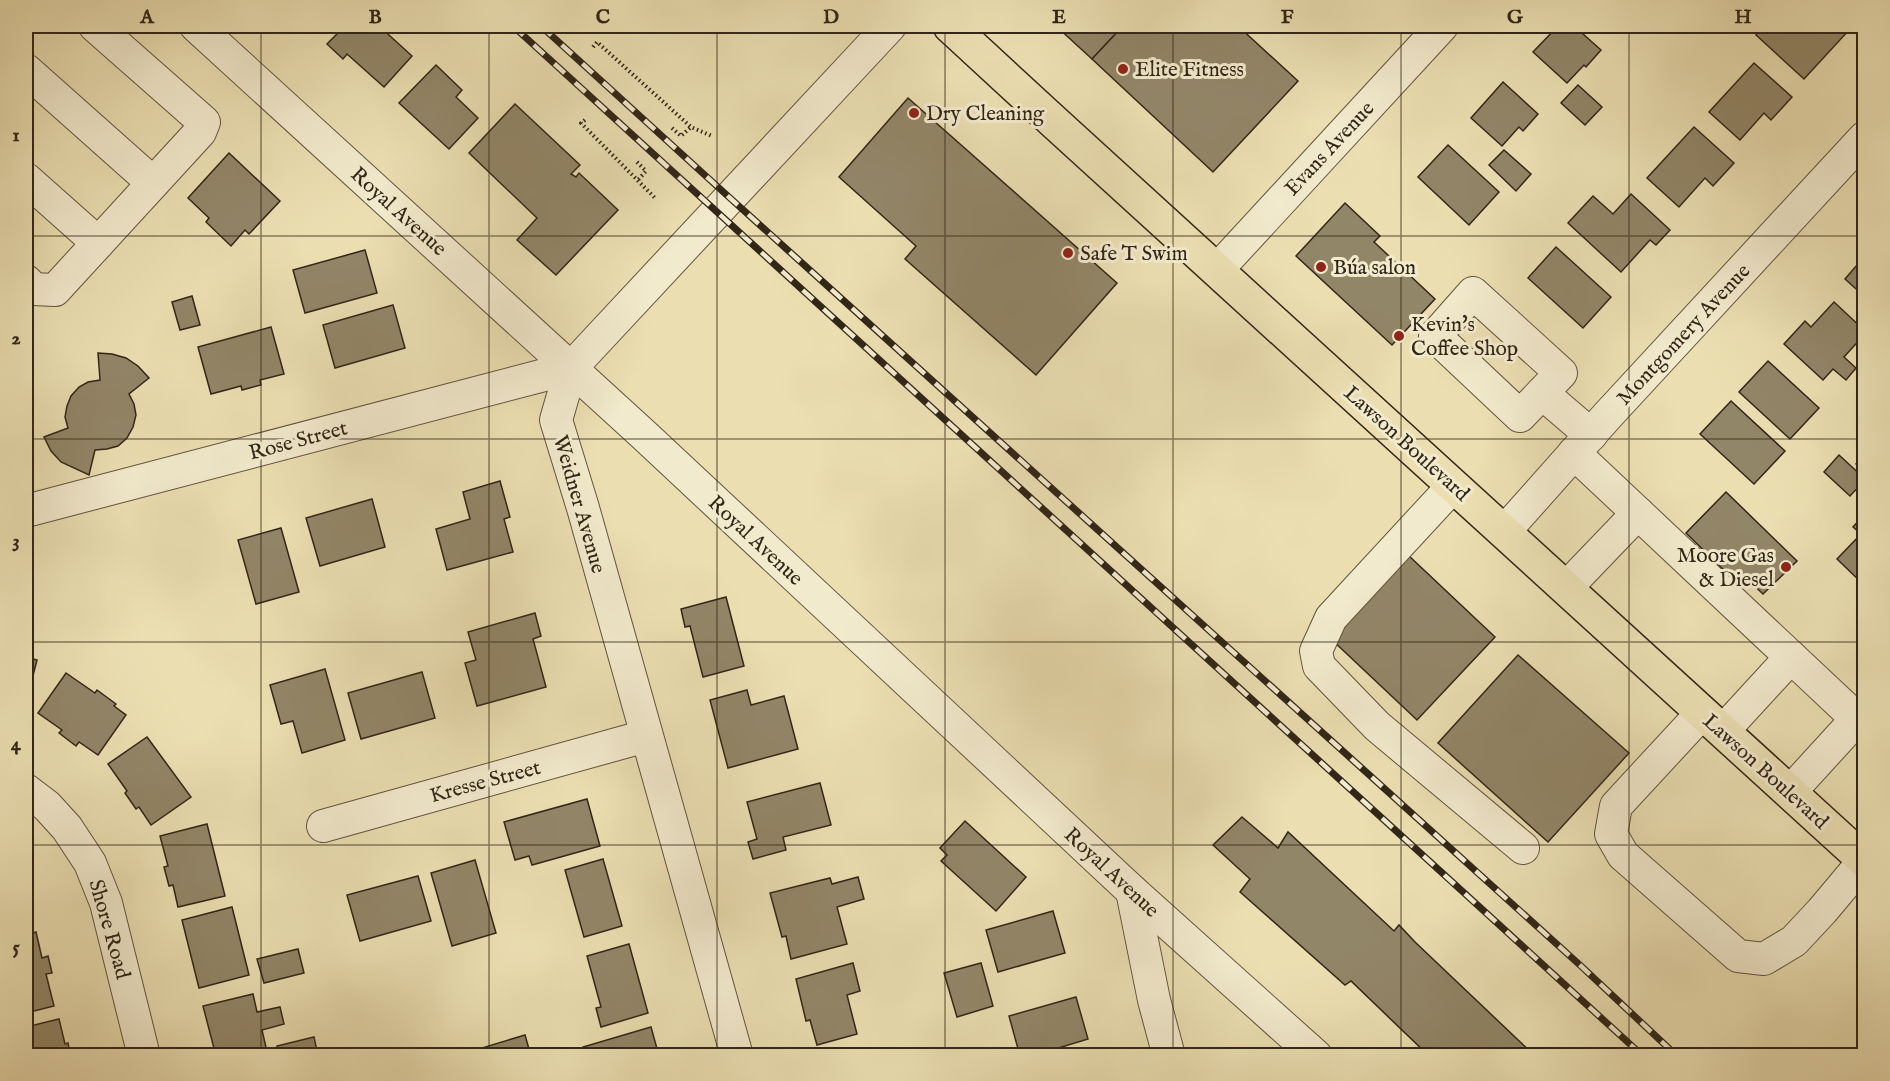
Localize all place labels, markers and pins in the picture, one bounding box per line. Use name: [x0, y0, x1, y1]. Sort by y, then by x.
place label: Elite Fitness: [1135, 57, 1244, 84]
marker: Elite Fitness: [1116, 62, 1130, 76]
place label: Dry Cleaning: [926, 101, 1045, 128]
marker: Dry Cleaning: [907, 106, 921, 120]
place label: Safe T Swim: [1080, 241, 1188, 268]
marker: Safe T Swim: [1061, 246, 1075, 260]
place label: Búa salon: [1333, 255, 1416, 282]
marker: Búa salon: [1314, 260, 1328, 274]
place label: Kevin's Coffee Shop: [1411, 312, 1518, 363]
marker: Kevin's Coffee Shop: [1392, 329, 1406, 343]
place label: Moore Gas & Diesel: [1677, 543, 1774, 594]
marker: Moore Gas & Diesel: [1779, 560, 1793, 574]

